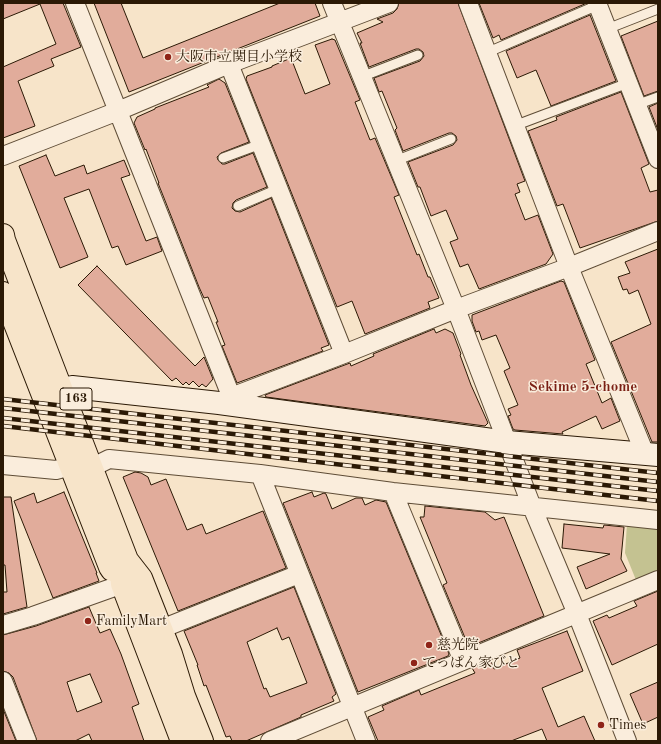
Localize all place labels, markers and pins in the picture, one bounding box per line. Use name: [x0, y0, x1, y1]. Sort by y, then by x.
place label: 大阪市立関目小学校: [176, 49, 302, 65]
marker: 大阪市立関目小学校: [163, 52, 173, 62]
place label: FamilyMart: [96, 613, 167, 629]
marker: FamilyMart: [83, 616, 93, 626]
place label: 慈光院: [437, 637, 479, 653]
marker: 慈光院: [424, 640, 434, 650]
place label: てっぱん家びと: [422, 655, 520, 671]
marker: てっぱん家びと: [409, 658, 419, 668]
place label: Times: [609, 717, 646, 733]
marker: Times: [596, 720, 606, 730]

